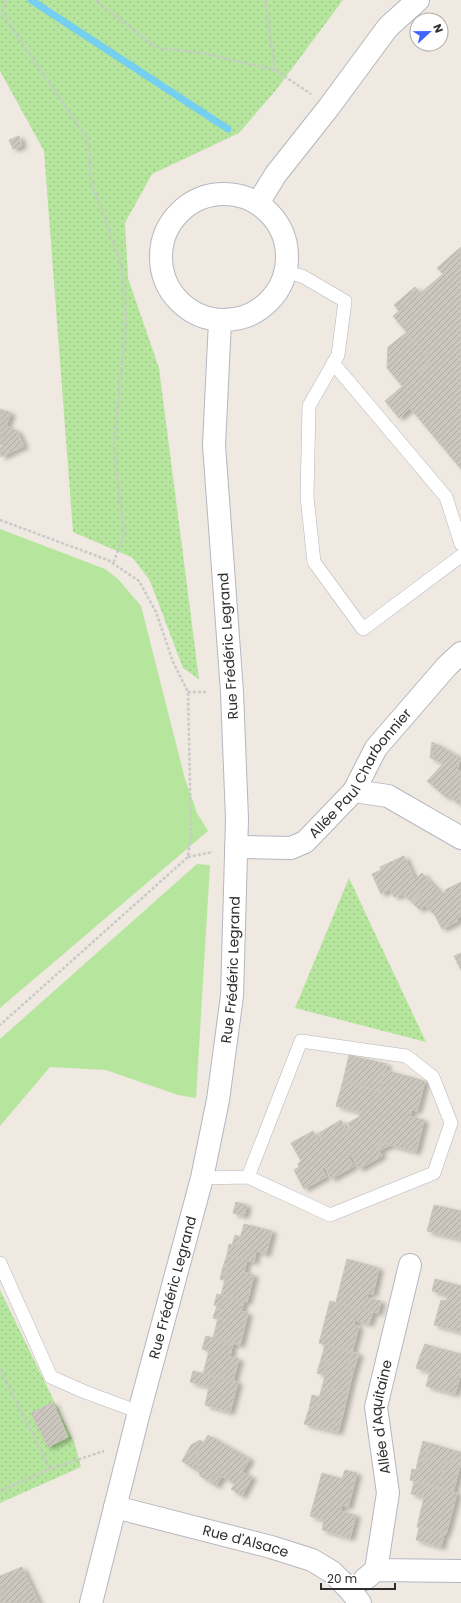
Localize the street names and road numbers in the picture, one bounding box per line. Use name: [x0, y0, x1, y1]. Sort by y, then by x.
street label: Rue Frédéric Legrand: [213, 572, 243, 720]
street label: Allée Paul Charbonnier: [304, 704, 416, 842]
street label: Rue Frédéric Legrand: [216, 896, 245, 1044]
street label: Rue Frédéric Legrand: [144, 1214, 201, 1361]
street label: Allée d'Aquitaine: [366, 1357, 397, 1476]
street label: Rue d'Alsace: [200, 1520, 292, 1562]

